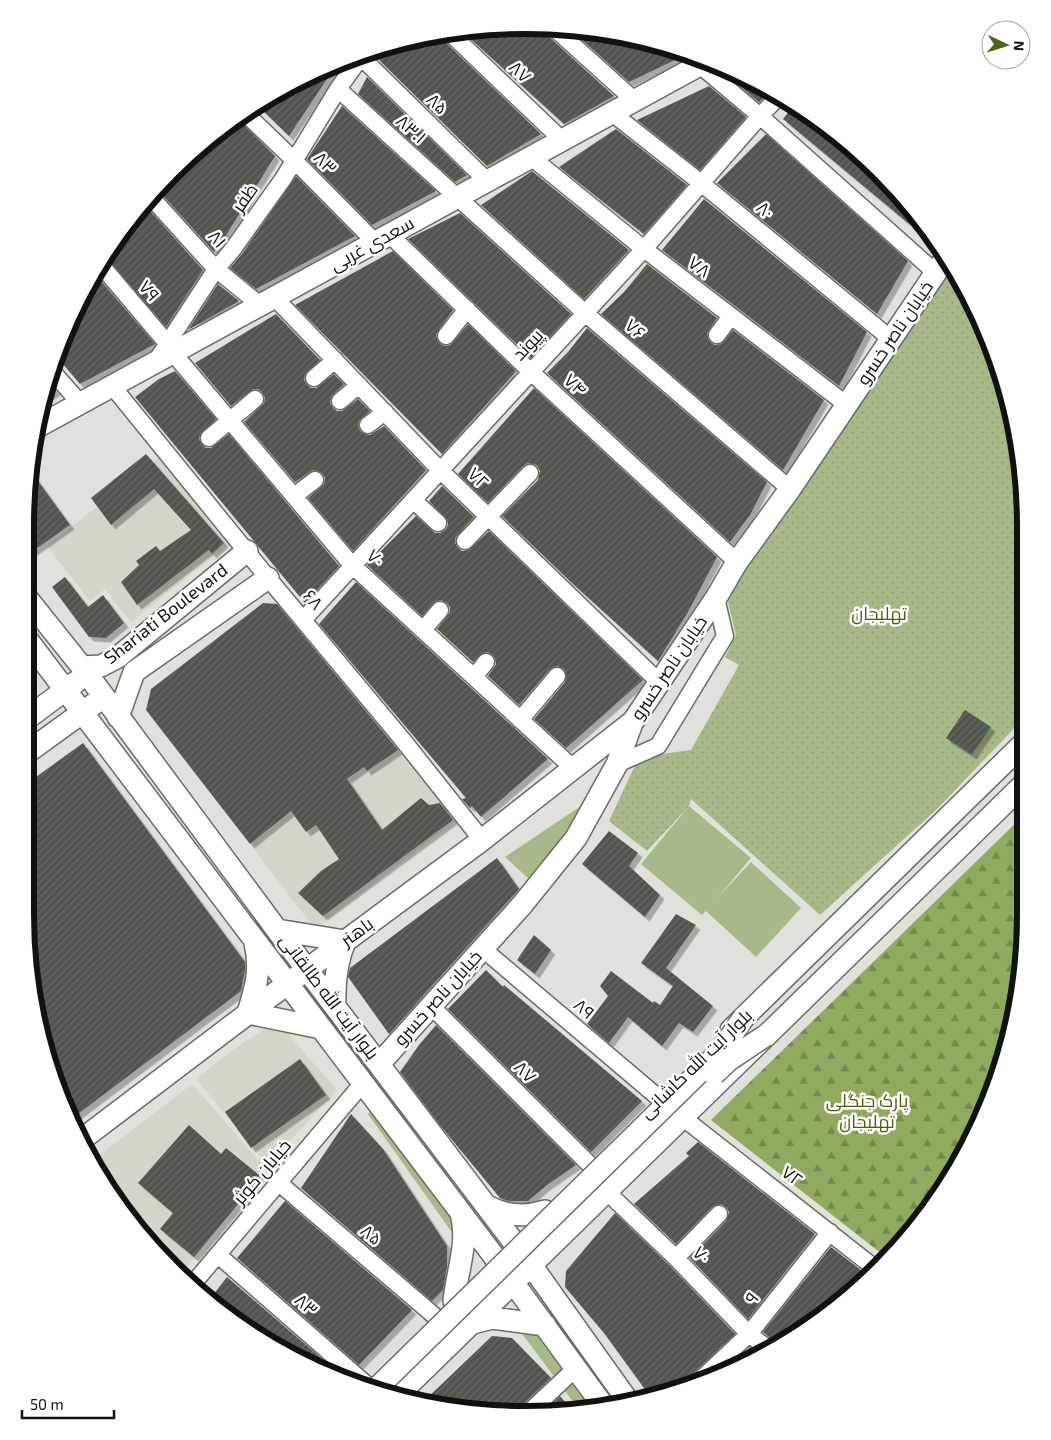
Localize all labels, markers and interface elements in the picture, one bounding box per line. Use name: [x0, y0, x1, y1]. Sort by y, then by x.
north arrow: [981, 20, 1031, 70]
text: N: [1011, 40, 1028, 52]
street label: ۸۷: [505, 56, 536, 87]
street label: ۸۵: [422, 88, 453, 119]
street label: ۸۳.۱: [392, 109, 431, 148]
street label: ۸۳: [310, 146, 342, 178]
street label: ظفر: [226, 179, 263, 218]
street label: ۸۰: [753, 196, 779, 223]
street label: سعدی غربی: [326, 211, 418, 276]
street label: ۸۱: [204, 225, 232, 252]
street label: ۷۸: [684, 251, 715, 282]
street label: ۷۹: [135, 275, 165, 305]
street label: خیابان ناصر خسرو: [851, 276, 938, 389]
street label: ۷۶: [621, 313, 650, 343]
street label: پیوند: [507, 324, 549, 366]
street label: ۷۴: [560, 368, 592, 400]
street label: ۷۲: [464, 462, 494, 492]
street label: ۷۰: [362, 544, 389, 571]
street label: Shariati Boulevard: [99, 558, 232, 668]
street label: ۶۸: [299, 585, 329, 614]
park label: تهلیجان: [851, 602, 907, 625]
street label: خیابان ناصر خسرو: [625, 611, 712, 724]
street label: باهنر: [335, 912, 378, 952]
street label: بلوار آیت الله طالقانی: [275, 929, 384, 1064]
street label: خیابان ناصر خسرو: [389, 945, 487, 1050]
street label: ۸۹: [570, 993, 600, 1023]
street label: بلوار آیت الله کاشانی: [634, 1004, 757, 1123]
street label: ۸۷: [510, 1056, 541, 1087]
park label: پارک جنگلی تهلیجان: [826, 1089, 908, 1133]
street label: خیابان کوثر: [227, 1134, 296, 1210]
street label: ۷۲: [778, 1160, 807, 1190]
street label: ۸۵: [357, 1219, 387, 1249]
street label: ۷۰: [688, 1241, 715, 1268]
street label: ۹: [740, 1287, 763, 1308]
street label: ۸۳: [291, 1288, 323, 1320]
scale bar: [22, 1388, 115, 1420]
text: 50 m: [30, 1395, 64, 1413]

